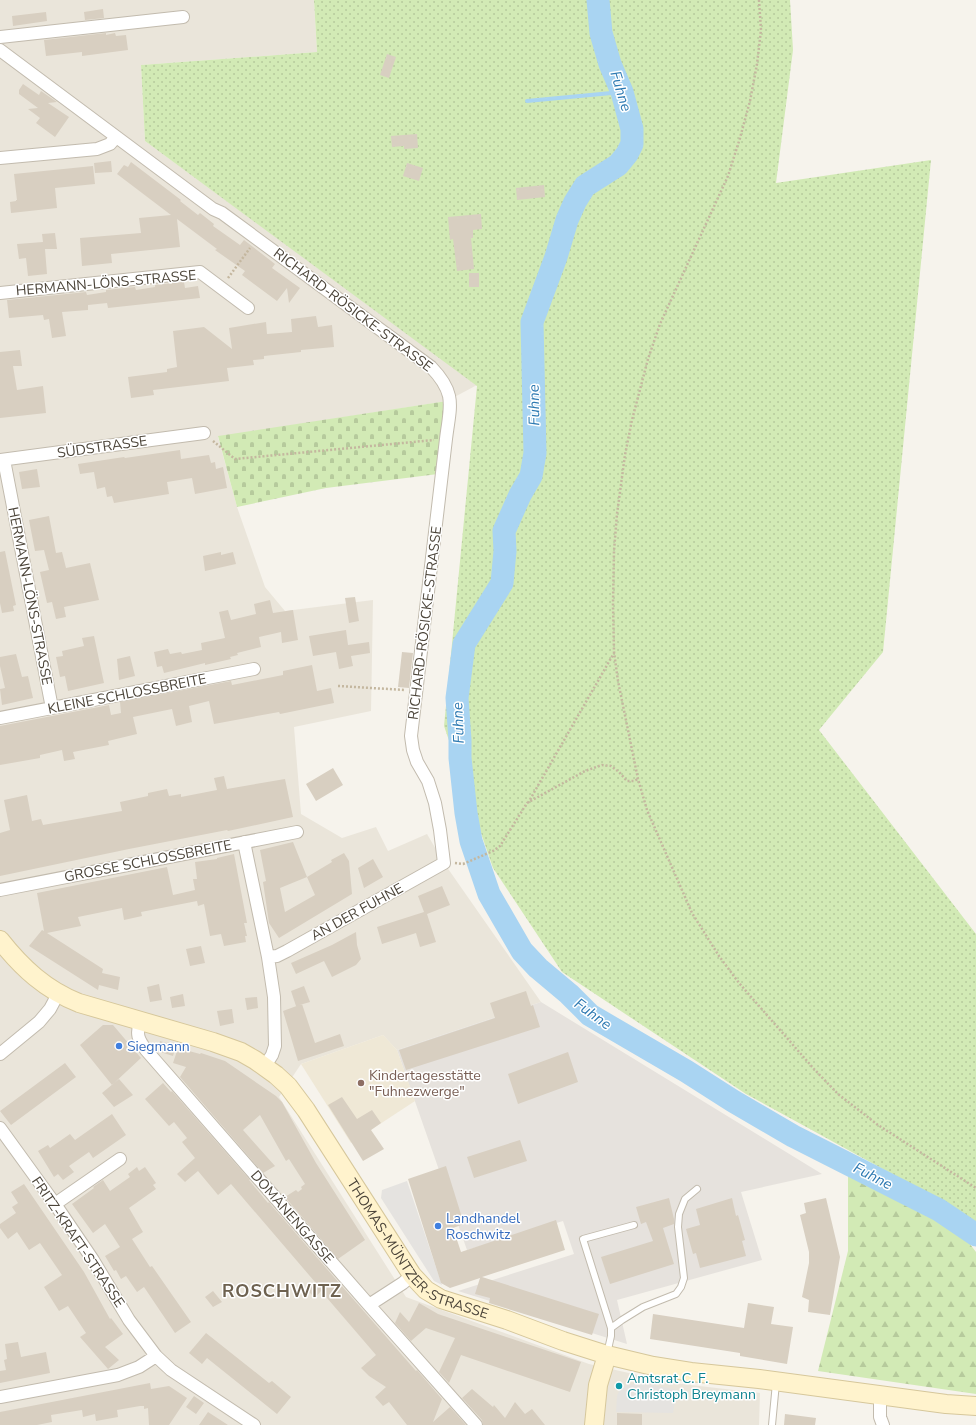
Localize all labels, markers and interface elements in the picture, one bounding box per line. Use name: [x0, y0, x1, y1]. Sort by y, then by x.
water label: Fuhne: [605, 68, 637, 114]
street label: RICHARD-RÖSICKE-STRASSE: [270, 244, 436, 376]
street label: HERMANN-LÖNS-STRASSE: [15, 266, 197, 300]
water label: Fuhne: [524, 384, 544, 426]
street label: SÜDSTRASSE: [56, 431, 148, 463]
street label: HERMANN-LÖNS-STRASSE: [3, 505, 57, 687]
street label: RICHARD-RÖSICKE-STRASSE: [404, 525, 446, 721]
street label: KLEINE SCHLOSSBREITE: [46, 669, 208, 719]
water label: Fuhne: [447, 702, 469, 744]
street label: GROSSE SCHLOSSBREITE: [63, 835, 233, 887]
street label: AN DER FUHNE: [307, 879, 407, 945]
water label: Fuhne: [570, 994, 616, 1034]
place label: Siegmann: [127, 1037, 190, 1056]
marker: Siegmann: [114, 1041, 124, 1051]
place label: Kindertagesstätte "Fuhnezwerge": [369, 1066, 481, 1101]
marker: Kindertagesstätte "Fuhnezwerge": [356, 1078, 366, 1088]
water label: Fuhne: [850, 1158, 896, 1194]
street label: DOMÄNENGASSE: [246, 1166, 338, 1268]
street label: FRITZ-KRAFT-STRASSE: [27, 1173, 129, 1311]
street label: THOMAS-MÜNTZER-STRASSE: [343, 1175, 491, 1323]
place label: Landhandel Roschwitz: [446, 1209, 521, 1244]
marker: Landhandel Roschwitz: [433, 1221, 443, 1231]
district label: ROSCHWITZ: [222, 1279, 342, 1303]
place label: Amtsrat C. F. Christoph Breymann: [627, 1369, 756, 1404]
marker: Amtsrat C. F. Christoph Breymann: [614, 1381, 624, 1391]

